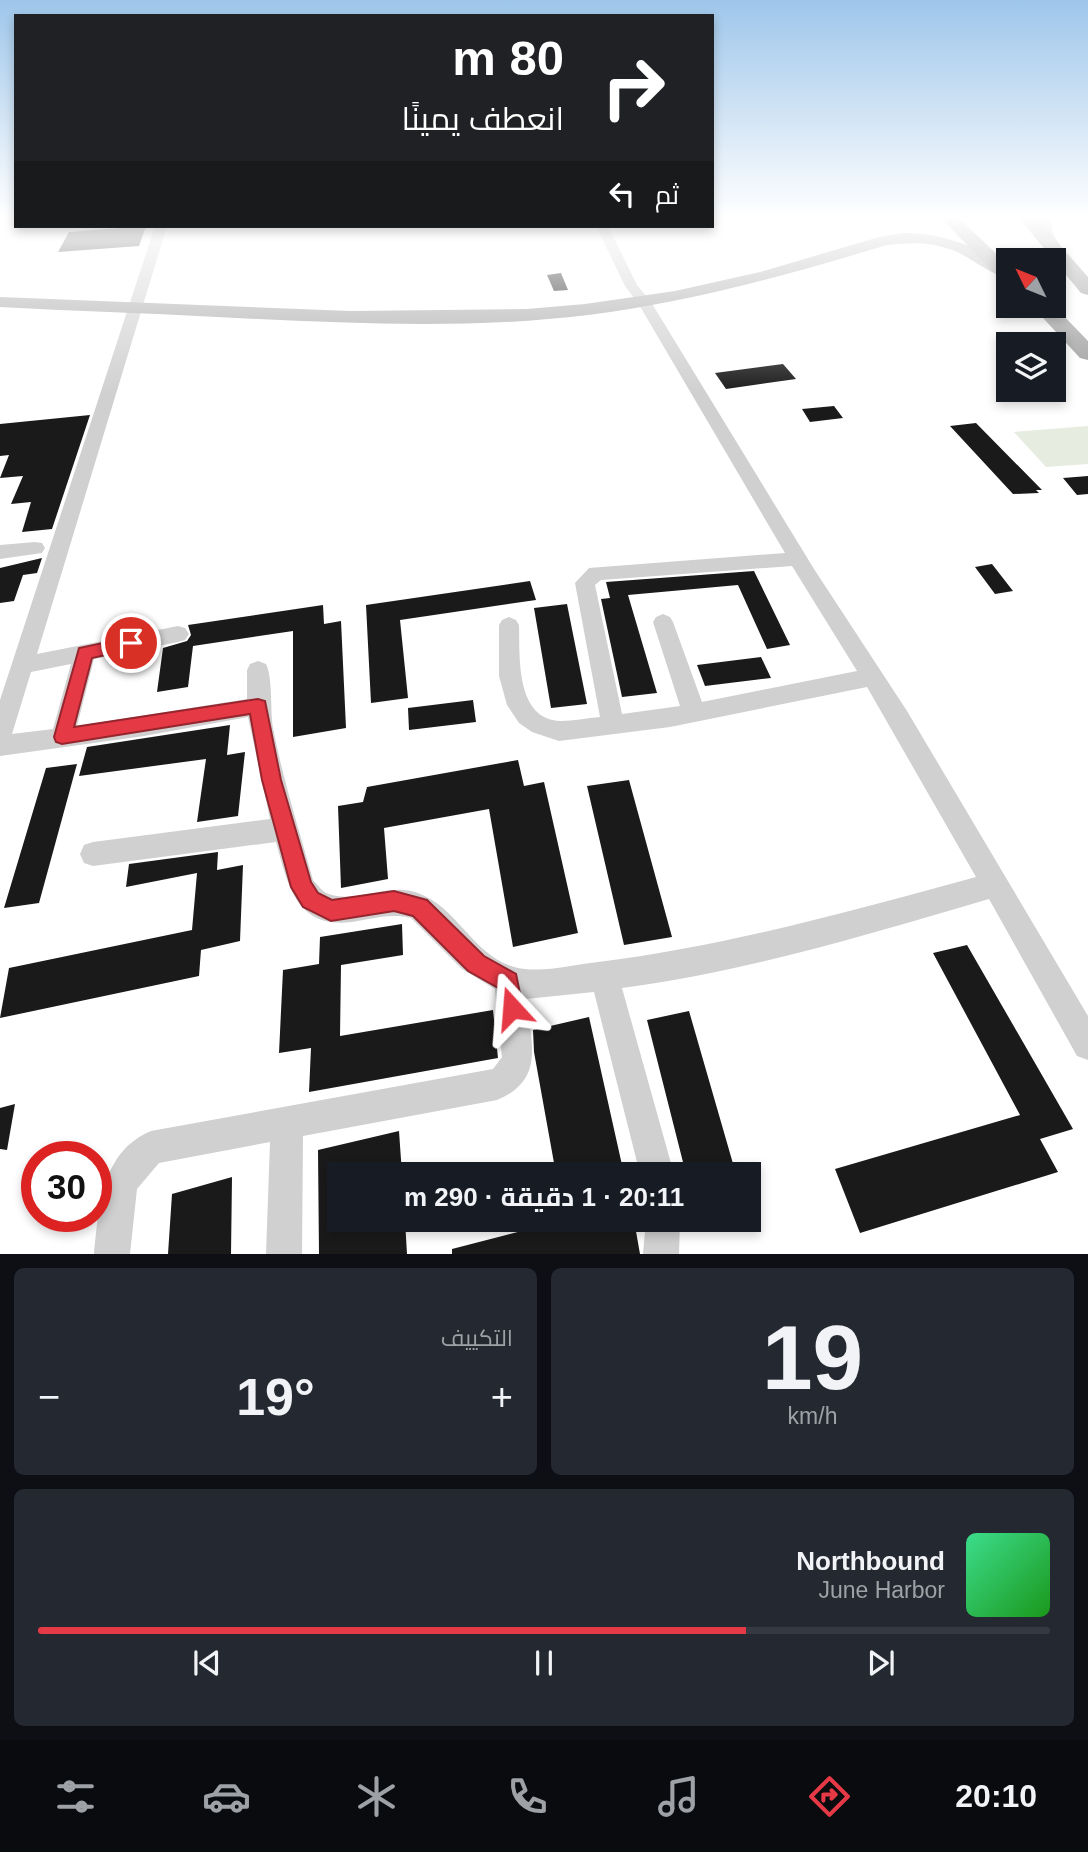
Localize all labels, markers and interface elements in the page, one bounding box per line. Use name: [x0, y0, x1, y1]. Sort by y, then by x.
text: 80 m: [452, 31, 564, 85]
icon: right: [588, 42, 679, 133]
text: انعطف يمينًا: [401, 101, 564, 137]
icon: left: [603, 175, 641, 213]
text: ثم: [655, 180, 679, 210]
north arrow: [996, 248, 1066, 318]
map controls: [996, 248, 1066, 402]
button: layers: [996, 332, 1066, 402]
pin: [101, 613, 161, 673]
icon: arrive: [112, 624, 150, 662]
position arrow: [475, 971, 549, 1045]
speed limit sign: 30: [21, 1141, 112, 1232]
text: 20:11 · 1 دقيقة · 290 m: [404, 1182, 684, 1212]
text: 19: [762, 1307, 863, 1408]
text: التكييف: [441, 1325, 513, 1351]
text: 19°: [236, 1368, 315, 1426]
text: −: [38, 1376, 60, 1418]
text: +: [491, 1376, 513, 1418]
text: km/h: [788, 1403, 837, 1429]
text: Northbound: [796, 1546, 945, 1576]
text: June Harbor: [818, 1577, 945, 1603]
icon: previous: [188, 1644, 226, 1682]
icon: pause: [525, 1644, 563, 1682]
icon: next: [862, 1644, 900, 1682]
icon: filters: [51, 1772, 100, 1821]
icon: car: [202, 1772, 251, 1821]
icon: climate: [352, 1772, 401, 1821]
icon: phone: [503, 1772, 552, 1821]
icon: music: [654, 1772, 703, 1821]
icon: directions: [805, 1772, 854, 1821]
text: 20:10: [955, 1778, 1037, 1814]

